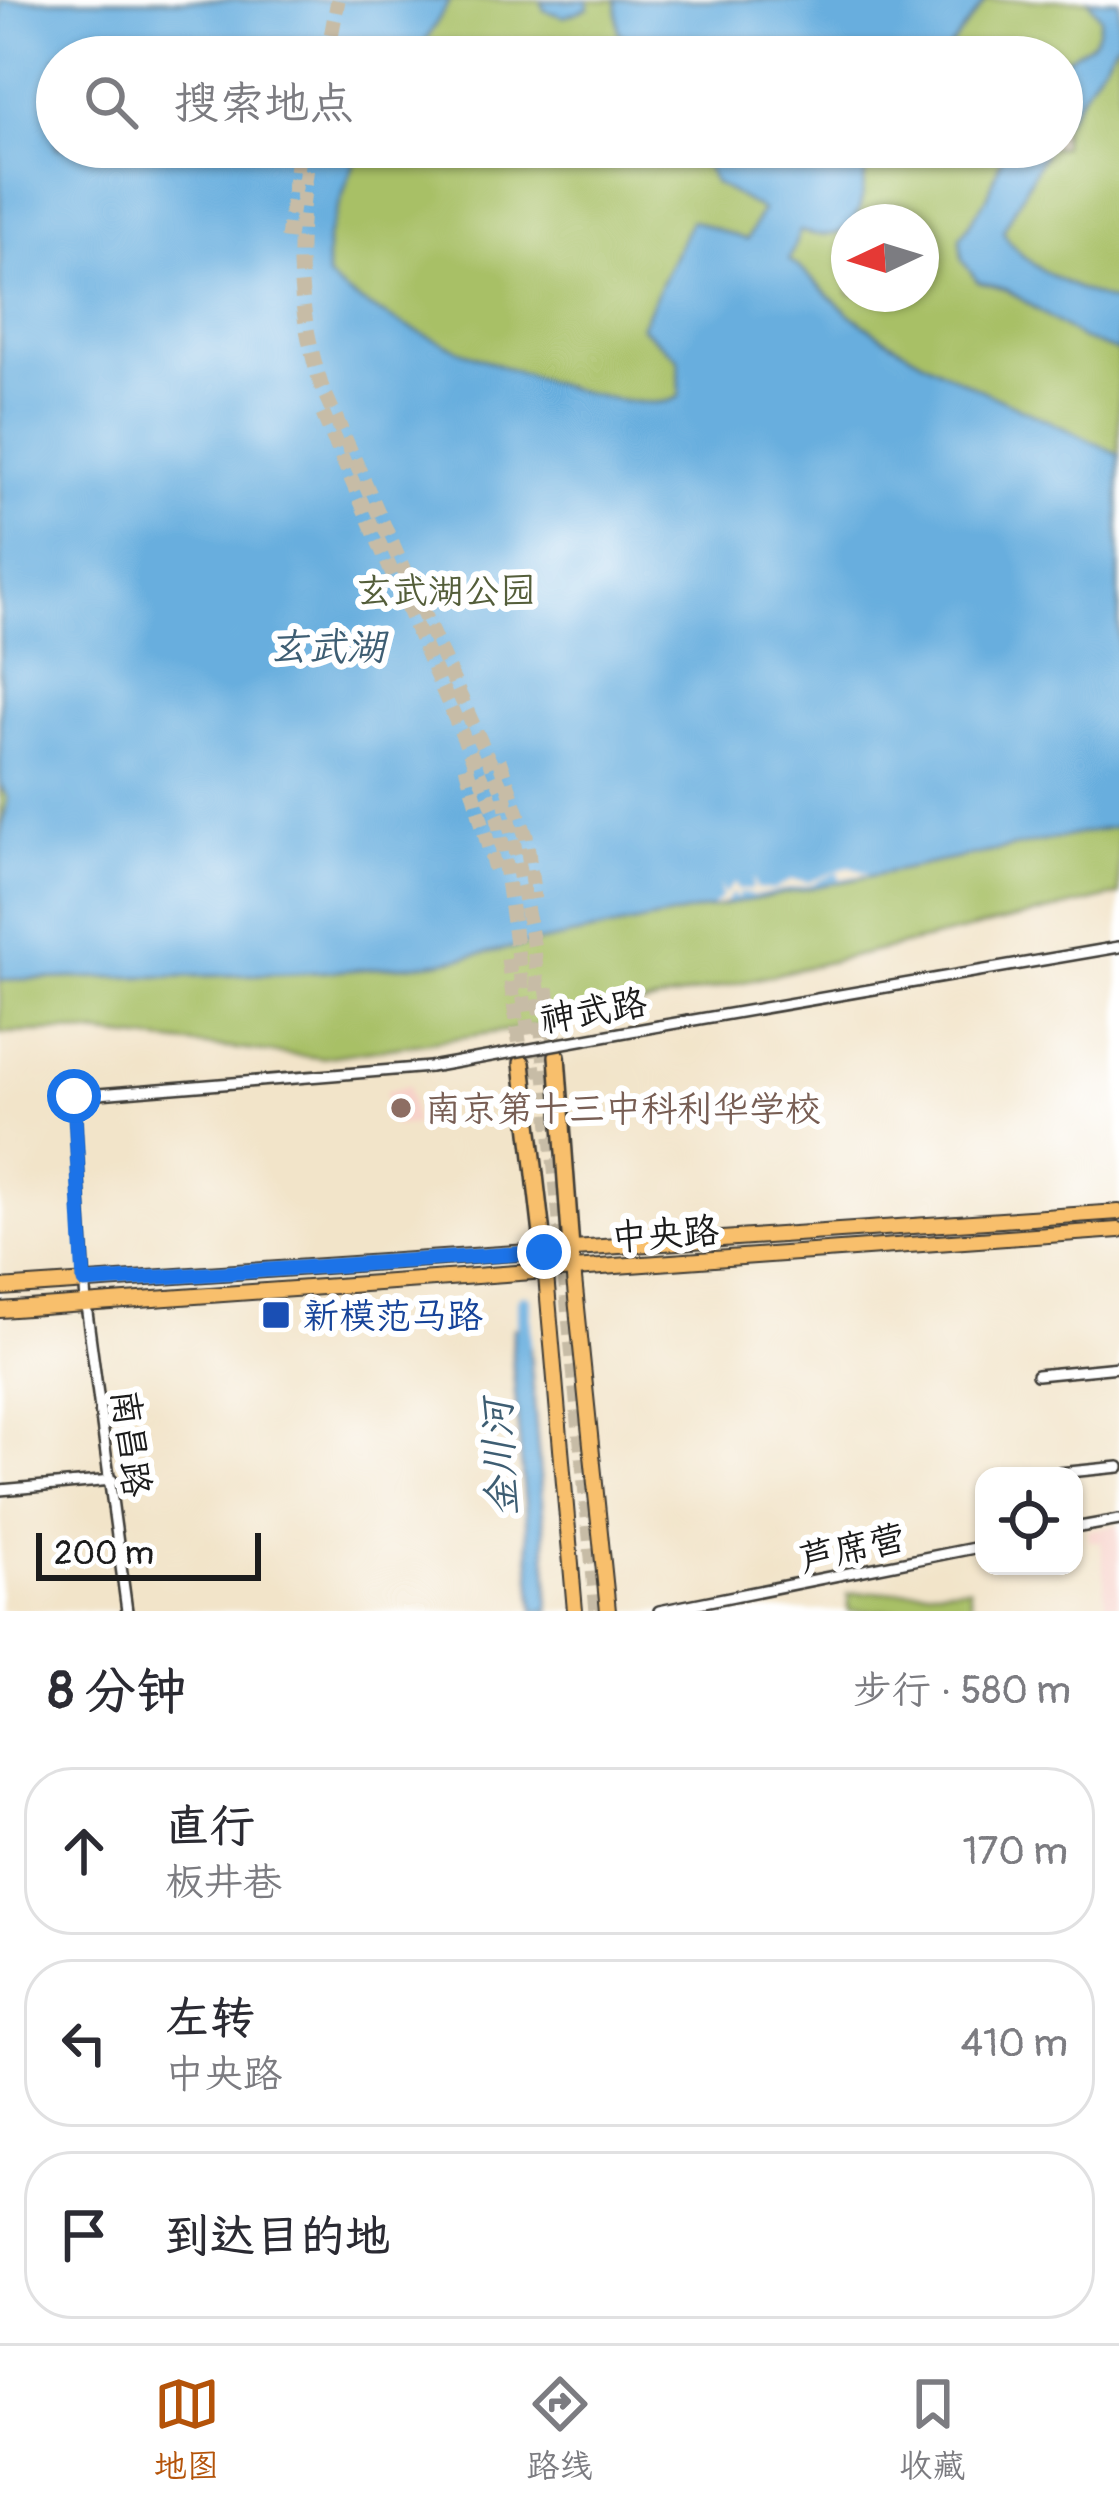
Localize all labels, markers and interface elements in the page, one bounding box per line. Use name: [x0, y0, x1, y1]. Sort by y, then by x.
search box: [36, 36, 1083, 168]
icon: search: [78, 69, 144, 135]
text: 搜索地点: [174, 76, 354, 132]
north arrow: [831, 204, 939, 312]
park label: 玄武湖公园: [356, 569, 536, 614]
water label: 玄武湖: [268, 623, 389, 672]
street label: 神武路: [536, 980, 650, 1043]
route start: [47, 1069, 101, 1123]
place label: 南京第十三中科利华学校: [425, 1087, 821, 1132]
marker: 南京第十三中科利华学校: [388, 1095, 414, 1121]
street label: 中央路: [610, 1208, 721, 1261]
route end: [517, 1225, 571, 1279]
place label: 新模范马路: [303, 1294, 483, 1339]
marker: 新模范马路: [260, 1299, 292, 1331]
street label: 南昌路: [102, 1387, 159, 1500]
water label: 金川河: [473, 1392, 528, 1518]
map controls: [975, 1467, 1083, 1575]
button: locate: [975, 1467, 1083, 1575]
street label: 芦席营: [795, 1515, 910, 1582]
scale bar: [36, 1527, 261, 1580]
text: 200 m: [54, 1533, 154, 1574]
text: 8 分钟: [48, 1660, 187, 1724]
text: 步行 · 580 m: [853, 1666, 1071, 1715]
text: 直行: [165, 1799, 255, 1855]
icon: ahead: [51, 1818, 117, 1884]
text: 170 m: [962, 1827, 1068, 1876]
text: 板井巷: [165, 1858, 282, 1907]
text: 左转: [165, 1991, 255, 2047]
icon: left: [51, 2010, 117, 2076]
text: 410 m: [960, 2019, 1068, 2068]
text: 中央路: [165, 2050, 282, 2099]
icon: arrive: [51, 2202, 117, 2268]
text: 到达目的地: [165, 2209, 390, 2265]
tab: 地图: [154, 2371, 220, 2487]
tab: 路线: [527, 2371, 593, 2487]
tab: 收藏: [900, 2371, 966, 2487]

